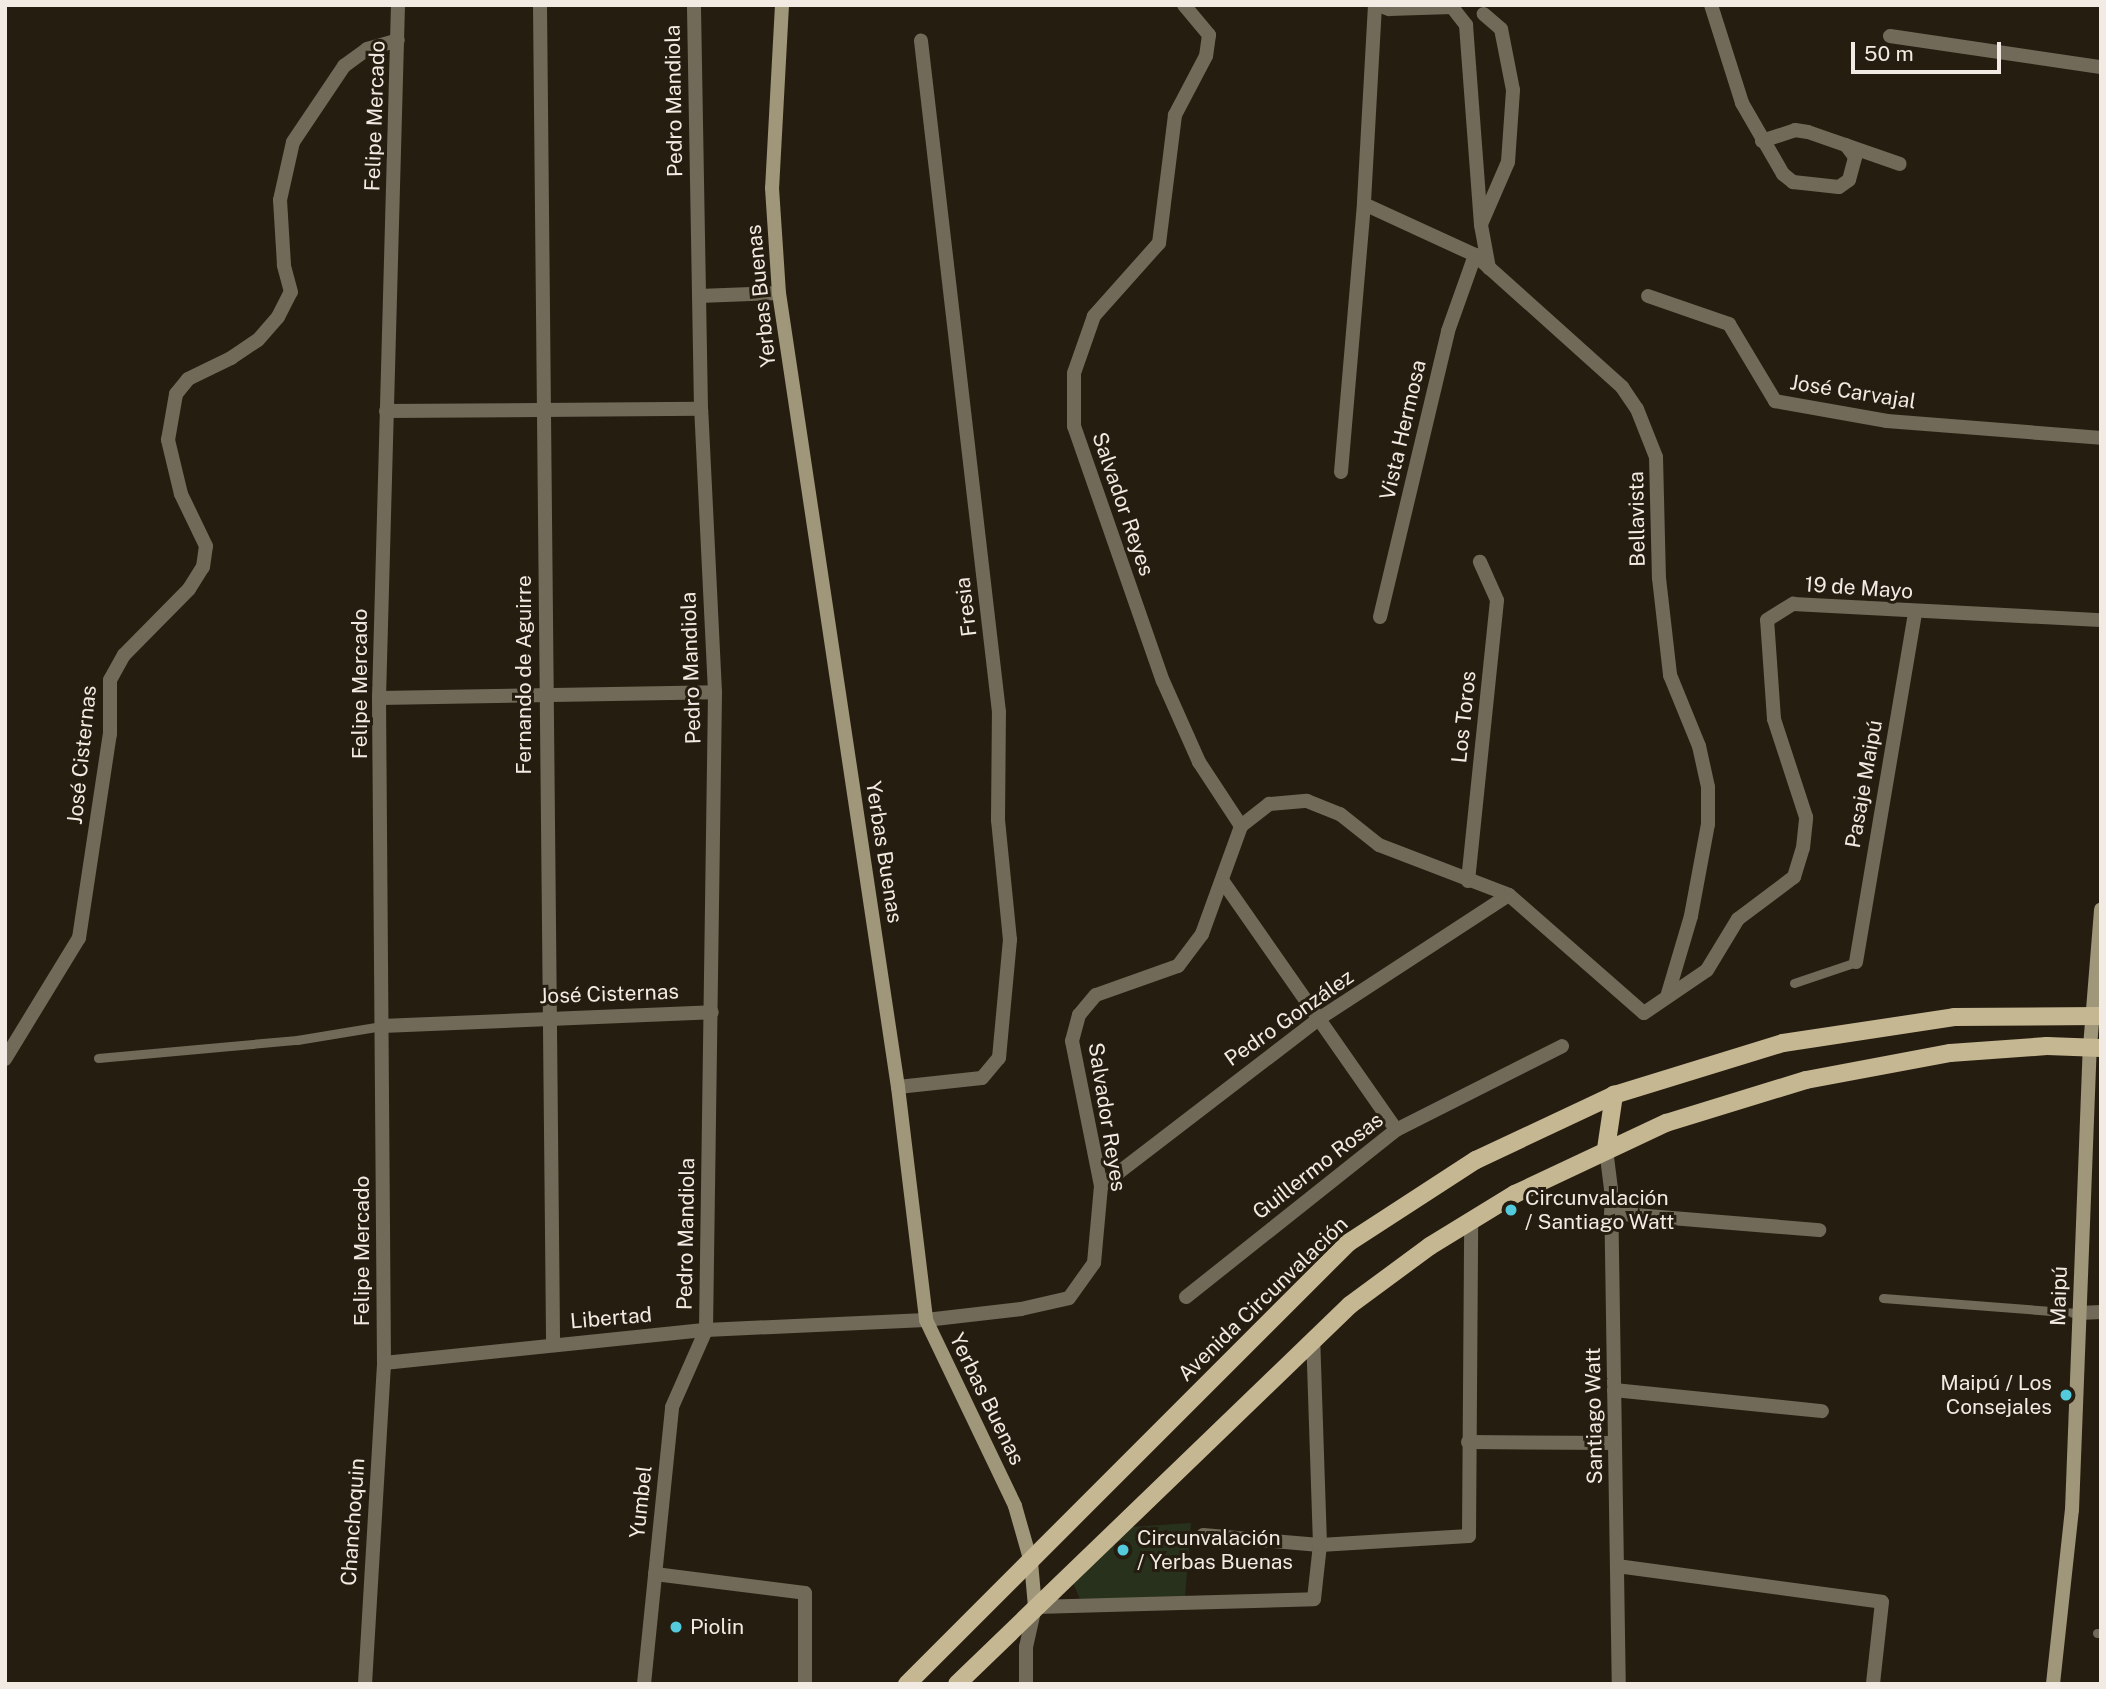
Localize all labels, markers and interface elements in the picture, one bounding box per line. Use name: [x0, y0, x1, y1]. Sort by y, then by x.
street label: Pedro Mandiola: [660, 24, 688, 178]
scale bar: [1854, 28, 2004, 72]
street label: Felipe Mercado: [360, 40, 390, 192]
text: 50 m: [1864, 41, 1914, 66]
street label: Yerbas Buenas: [741, 223, 781, 369]
street label: Vista Hermosa: [1375, 358, 1431, 502]
street label: José Carvajal: [1788, 370, 1918, 414]
street label: Salvador Reyes: [1087, 429, 1159, 579]
street label: Bellavista: [1624, 471, 1650, 567]
street label: 19 de Mayo: [1804, 572, 1914, 604]
street label: Fernando de Aguirre: [511, 575, 537, 775]
street label: Fresia: [950, 576, 982, 638]
street label: Pedro Mandiola: [676, 591, 706, 745]
street label: Felipe Mercado: [347, 609, 373, 759]
street label: Los Toros: [1447, 670, 1481, 764]
street label: José Cisternas: [62, 684, 102, 826]
street label: Pasaje Maipú: [1840, 718, 1888, 850]
street label: Yerbas Buenas: [860, 779, 908, 925]
street label: Pedro González: [1220, 964, 1358, 1072]
street label: José Cisternas: [539, 979, 679, 1009]
street label: Salvador Reyes: [1083, 1041, 1131, 1193]
street label: Guillermo Rosas: [1248, 1107, 1388, 1225]
street label: Pedro Mandiola: [672, 1157, 700, 1311]
street label: Felipe Mercado: [349, 1176, 375, 1326]
place label: Circunvalación / Santiago Watt: [1525, 1185, 1675, 1235]
marker: Circunvalación / Santiago Watt: [1503, 1202, 1519, 1218]
street label: Avenida Circunvalación: [1173, 1211, 1353, 1387]
street label: Maipú: [2045, 1266, 2073, 1326]
street label: Libertad: [569, 1302, 653, 1334]
street label: Yerbas Buenas: [944, 1329, 1030, 1469]
street label: Santiago Watt: [1580, 1347, 1608, 1485]
place label: Maipú / Los Consejales: [1940, 1370, 2052, 1420]
marker: Maipú / Los Consejales: [2058, 1387, 2074, 1403]
street label: Chanchoquin: [336, 1457, 370, 1587]
street label: Yumbel: [625, 1464, 657, 1540]
place label: Circunvalación / Yerbas Buenas: [1137, 1525, 1293, 1575]
marker: Circunvalación / Yerbas Buenas: [1115, 1542, 1131, 1558]
place label: Piolin: [690, 1614, 744, 1640]
marker: Piolin: [668, 1619, 684, 1635]

